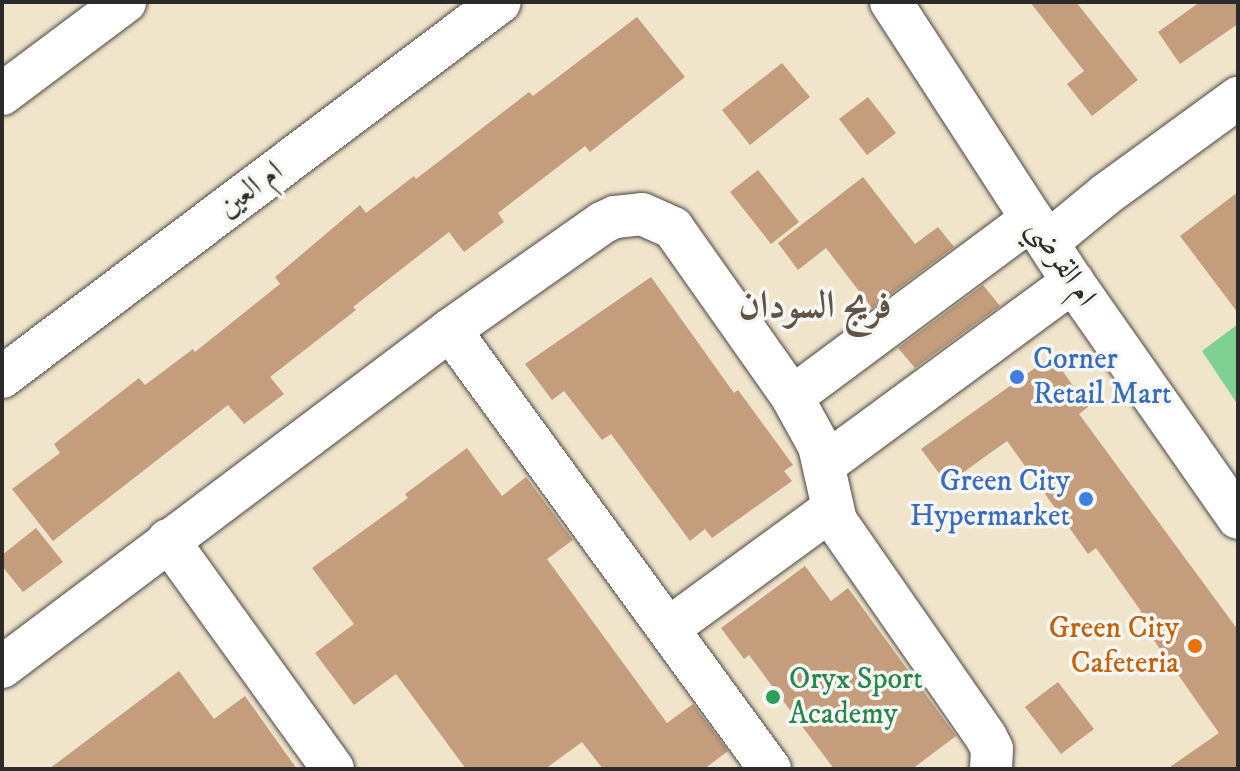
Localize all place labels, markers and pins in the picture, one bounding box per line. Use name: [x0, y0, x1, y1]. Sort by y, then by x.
place label: Corner Retail Mart: [1033, 342, 1172, 412]
marker: Corner Retail Mart: [1008, 368, 1026, 386]
place label: Green City Hypermarket: [910, 464, 1070, 534]
marker: Green City Hypermarket: [1077, 490, 1095, 508]
place label: Green City Cafeteria: [1049, 611, 1179, 682]
marker: Green City Cafeteria: [1186, 637, 1204, 655]
place label: Oryx Sport Academy: [789, 662, 923, 732]
marker: Oryx Sport Academy: [764, 688, 782, 706]

